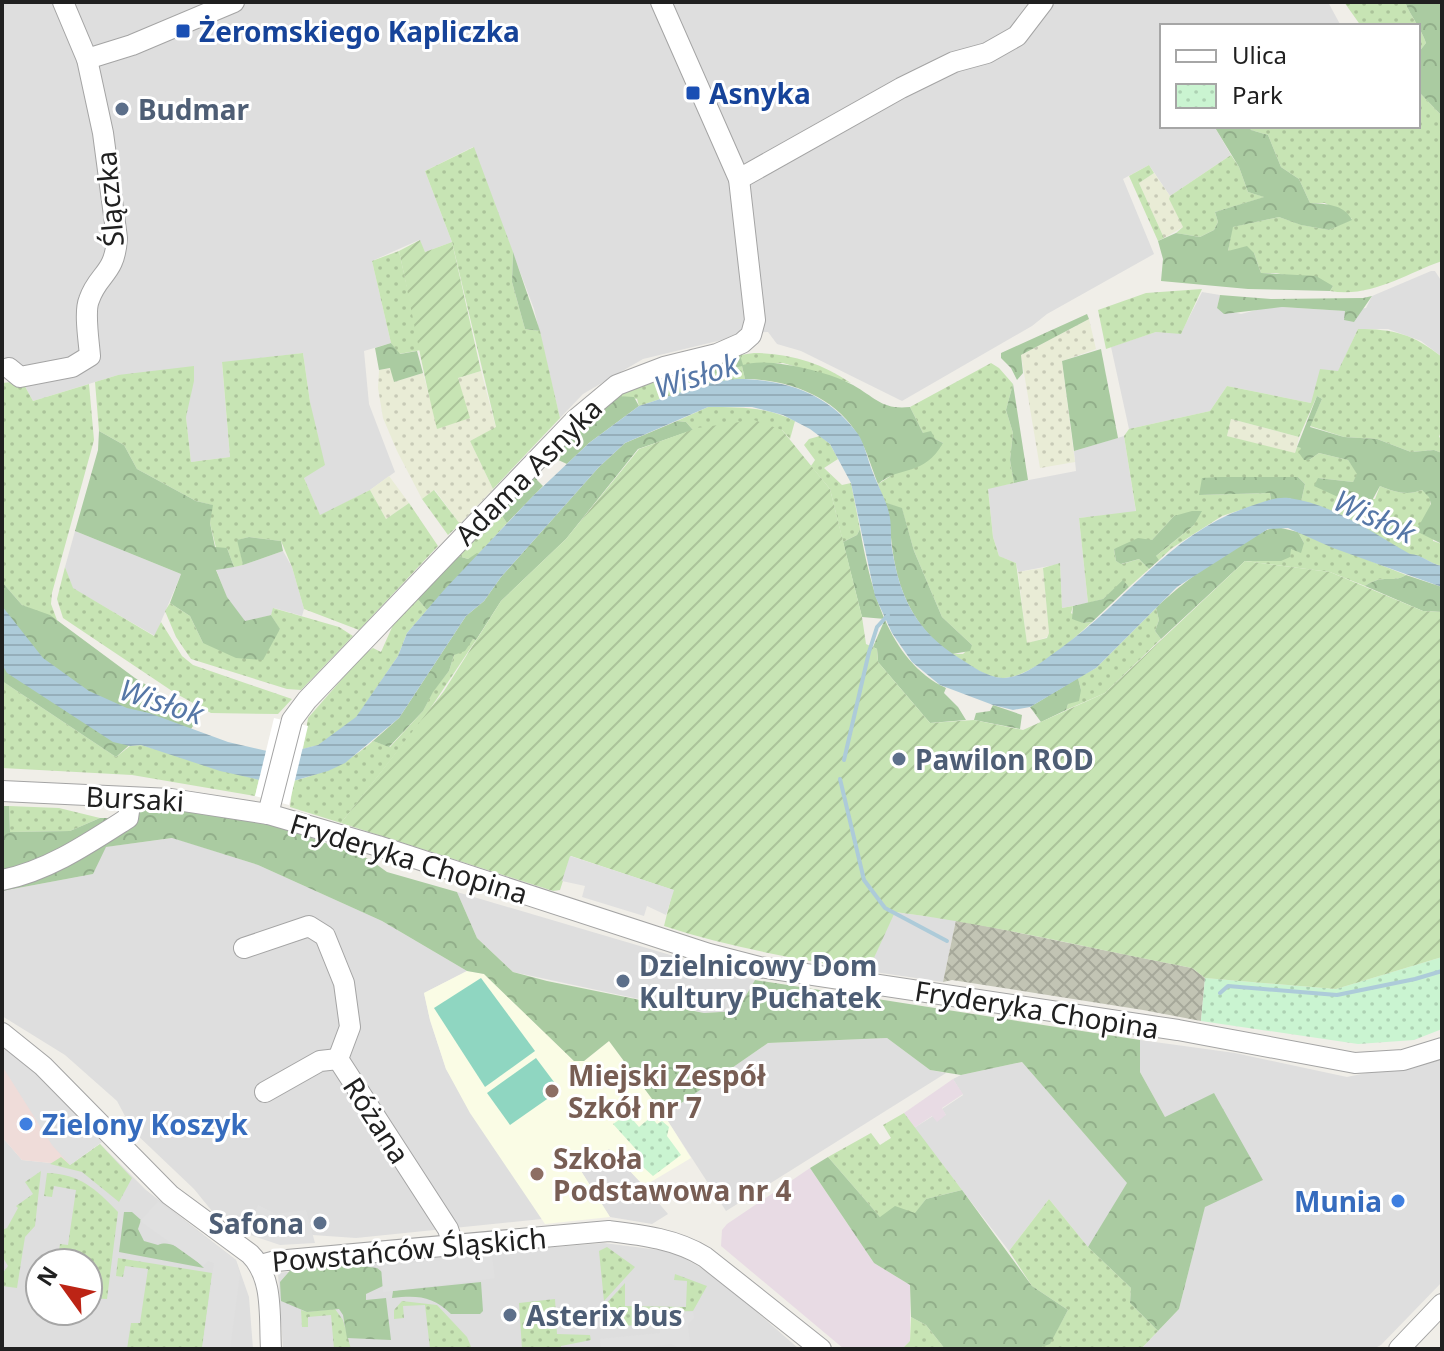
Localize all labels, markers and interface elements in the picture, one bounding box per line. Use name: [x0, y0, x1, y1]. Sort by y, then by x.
place label: Żeromskiego Kapliczka: [199, 12, 520, 50]
marker: Żeromskiego Kapliczka: [174, 22, 192, 40]
legend: [1160, 24, 1420, 128]
text: Ulica: [1232, 38, 1287, 71]
place label: Asnyka: [709, 74, 811, 112]
text: Park: [1232, 78, 1283, 111]
marker: Asnyka: [684, 84, 702, 102]
place label: Budmar: [138, 90, 250, 128]
marker: Budmar: [113, 100, 131, 118]
street label: Ślączka: [86, 150, 132, 248]
water label: Wisłok: [649, 343, 744, 407]
street label: Adama Asnyka: [446, 389, 610, 553]
water label: Wisłok: [1327, 479, 1424, 553]
water label: Wisłok: [115, 668, 210, 734]
place label: Pawilon ROD: [915, 740, 1094, 778]
marker: Pawilon ROD: [890, 750, 908, 768]
street label: Bursaki: [85, 776, 185, 820]
street label: Fryderyka Chopina: [286, 804, 532, 912]
place label: Dzielnicowy Dom Kultury Puchatek: [639, 946, 882, 1016]
street label: Fryderyka Chopina: [912, 971, 1162, 1047]
marker: Dzielnicowy Dom Kultury Puchatek: [614, 972, 632, 990]
place label: Miejski Zespół Szkół nr 7: [568, 1056, 766, 1126]
street label: Różana: [335, 1069, 419, 1171]
marker: Miejski Zespół Szkół nr 7: [543, 1082, 561, 1100]
place label: Zielony Koszyk: [42, 1105, 249, 1143]
marker: Zielony Koszyk: [17, 1115, 35, 1133]
place label: Szkoła Podstawowa nr 4: [553, 1139, 792, 1209]
marker: Szkoła Podstawowa nr 4: [528, 1165, 546, 1183]
place label: Munia: [1294, 1182, 1382, 1220]
marker: Munia: [1389, 1192, 1407, 1210]
place label: Safona: [208, 1204, 304, 1242]
marker: Safona: [311, 1214, 329, 1232]
street label: Powstańców Śląskich: [270, 1218, 548, 1280]
north arrow: [24, 1247, 104, 1327]
text: N: [29, 1260, 64, 1291]
place label: Asterix bus: [526, 1296, 683, 1334]
marker: Asterix bus: [501, 1306, 519, 1324]

